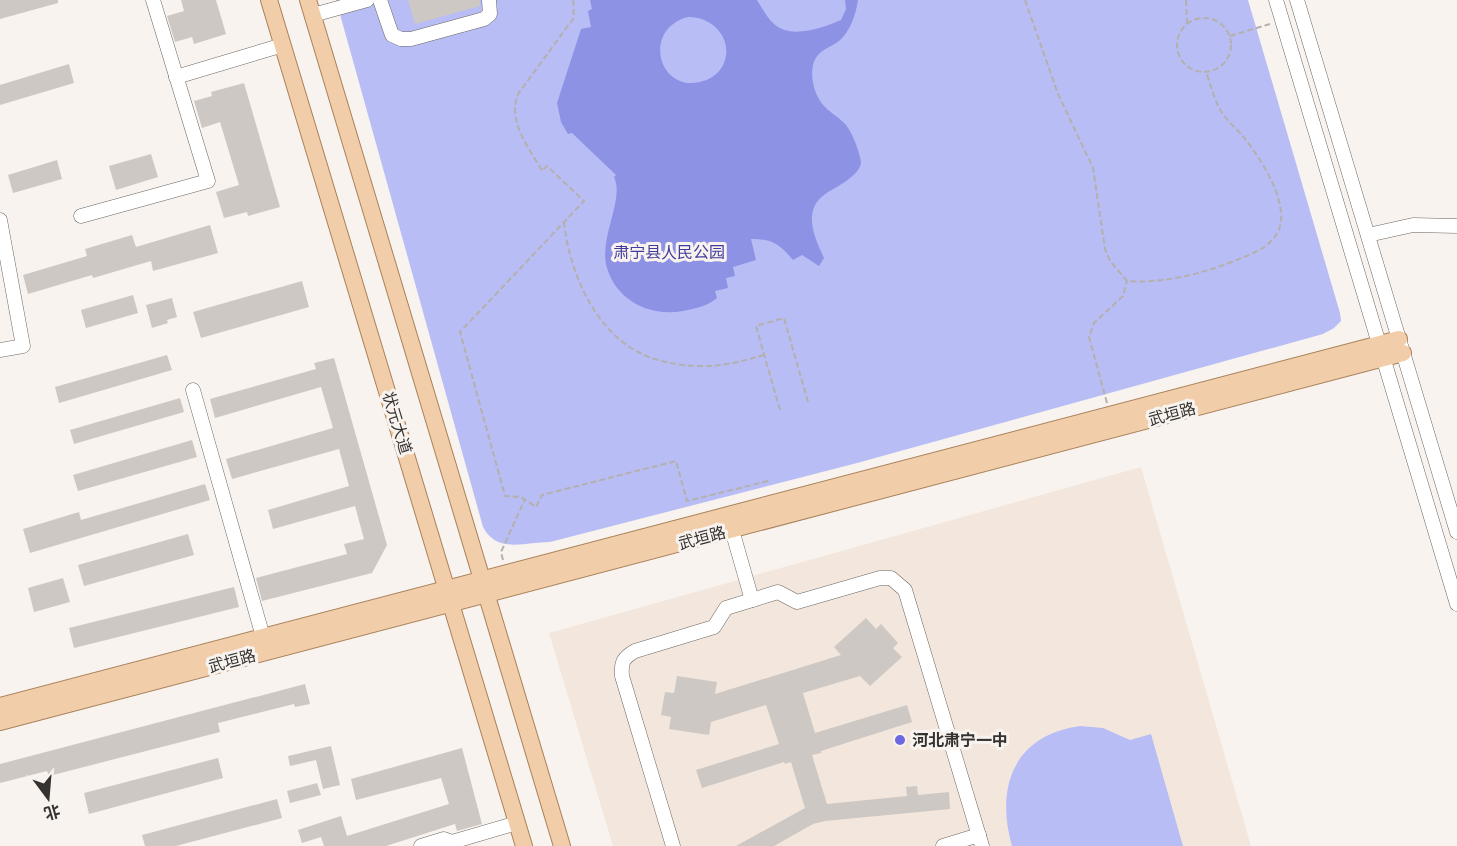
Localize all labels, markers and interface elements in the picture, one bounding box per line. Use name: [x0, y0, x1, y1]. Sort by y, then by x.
park label: 肃宁县人民公园: [613, 243, 725, 262]
street label: 状元大道: [379, 390, 415, 456]
street label: 武垣路: [1146, 399, 1198, 429]
street label: 武垣路: [676, 523, 728, 553]
street label: 武垣路: [206, 646, 258, 676]
place label: 河北肃宁一中: [912, 731, 1008, 750]
marker: 河北肃宁一中: [893, 733, 907, 747]
north arrow: [18, 768, 78, 828]
text: 北: [42, 801, 62, 823]

